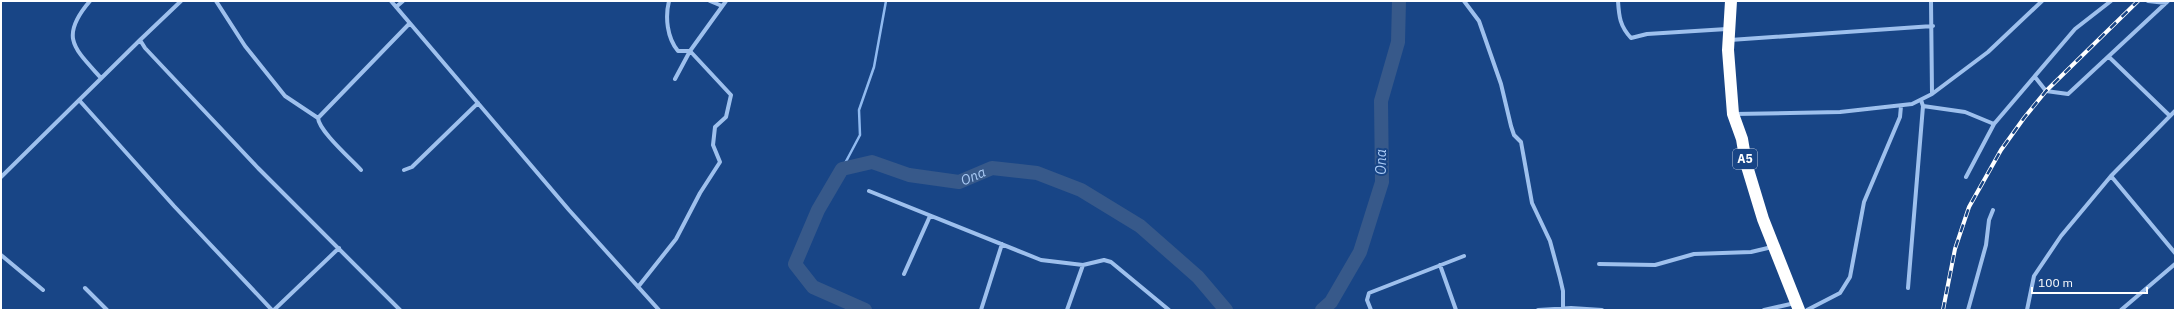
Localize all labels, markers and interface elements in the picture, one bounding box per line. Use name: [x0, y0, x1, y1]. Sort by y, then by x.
water label: Ona: [1372, 149, 1390, 175]
road number: A5: [1733, 149, 1757, 169]
water label: Ona: [958, 163, 988, 189]
scale bar: [2032, 269, 2147, 295]
text: 100 m: [2038, 275, 2073, 290]

